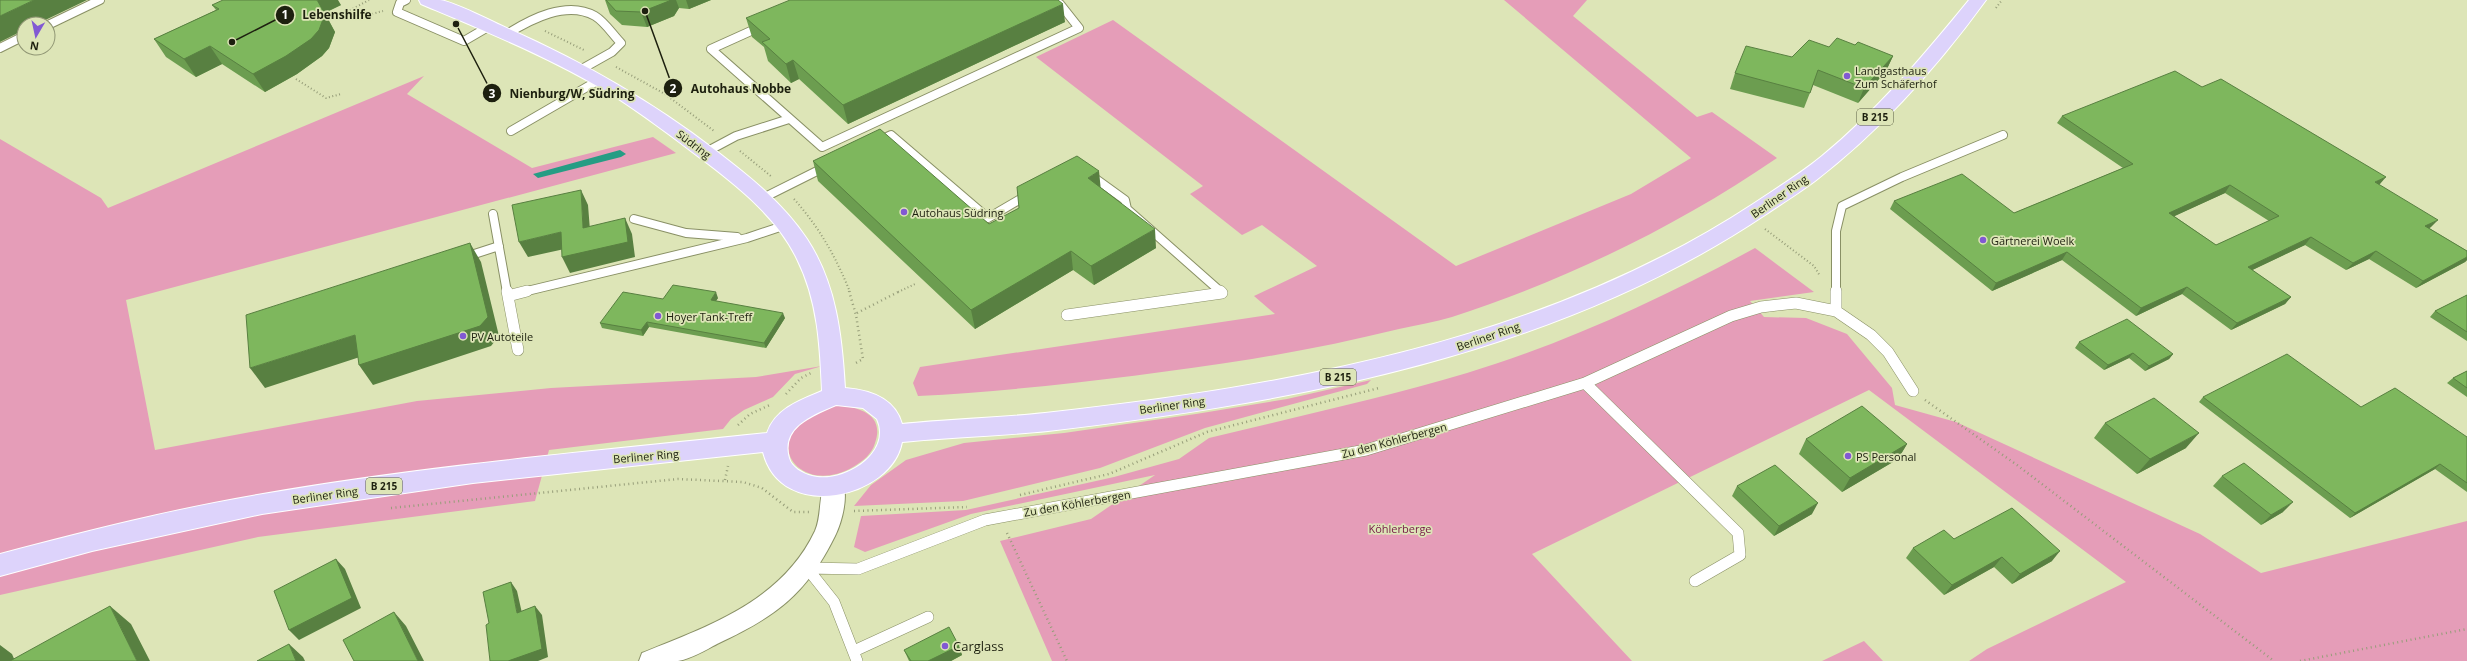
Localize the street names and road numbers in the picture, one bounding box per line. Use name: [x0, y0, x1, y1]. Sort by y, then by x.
road number: B 215: [1857, 109, 1893, 125]
street label: Südring: [674, 126, 714, 162]
street label: Berliner Ring: [1748, 171, 1810, 221]
street label: Berliner Ring: [1454, 318, 1522, 354]
road number: B 215: [1320, 369, 1356, 385]
street label: Berliner Ring: [1138, 393, 1206, 417]
street label: Zu den Köhlerbergen: [1340, 419, 1448, 461]
street label: Berliner Ring: [613, 446, 679, 466]
road number: B 215: [366, 478, 402, 494]
street label: Berliner Ring: [291, 483, 359, 507]
street label: Zu den Köhlerbergen: [1022, 486, 1132, 520]

